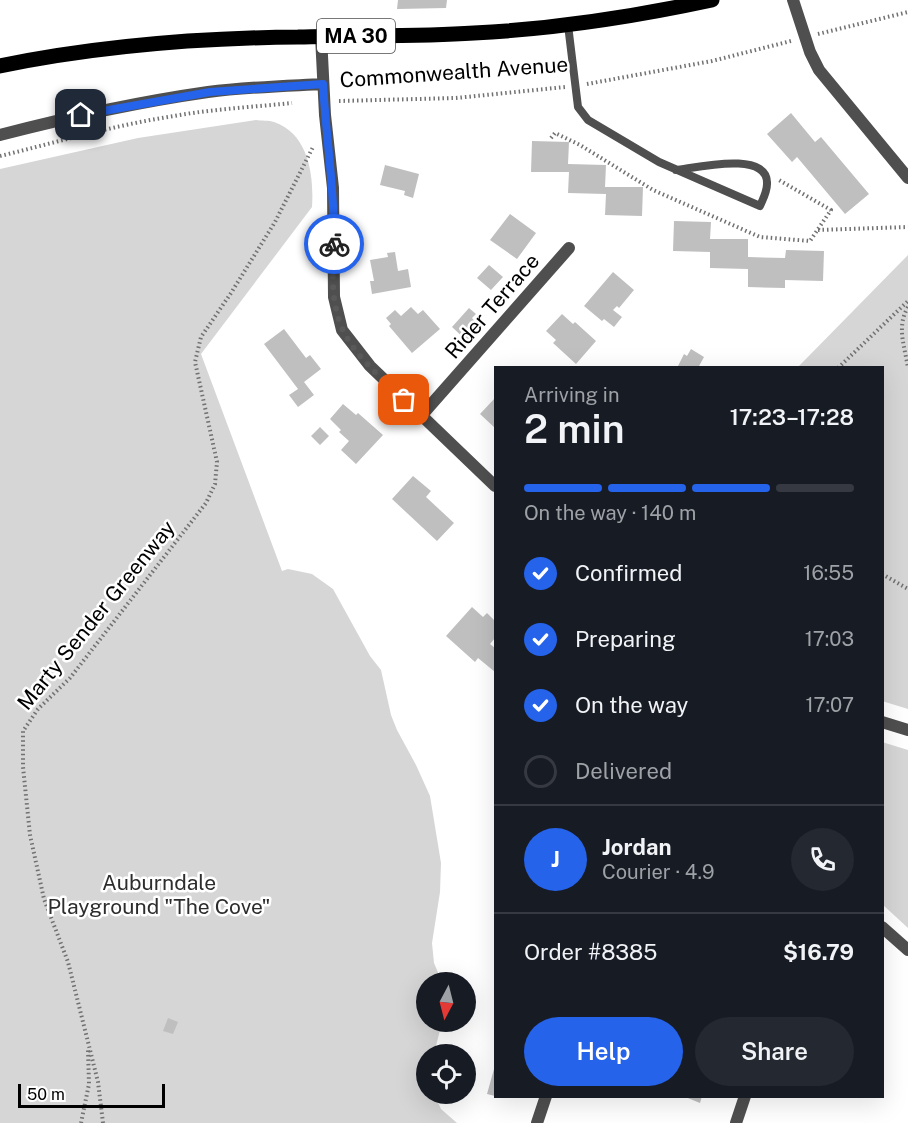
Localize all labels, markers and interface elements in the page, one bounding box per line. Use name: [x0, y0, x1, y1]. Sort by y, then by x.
road number: MA 30: [317, 19, 395, 53]
street label: Commonwealth Avenue: [339, 52, 569, 92]
pin: [55, 89, 106, 140]
icon: home: [64, 98, 97, 131]
courier: [304, 214, 364, 274]
icon: bike: [318, 228, 351, 261]
street label: Rider Terrace: [440, 248, 544, 364]
pin: [378, 374, 429, 425]
icon: bag: [387, 383, 420, 416]
text: Arriving in: [524, 383, 619, 407]
text: 17:23–17:28: [730, 404, 854, 430]
text: 2 min: [524, 406, 625, 452]
text: On the way · 140 m: [524, 501, 696, 525]
street label: Marty Sender Greenway: [12, 515, 180, 715]
icon: check: [524, 557, 557, 590]
text: Confirmed: [575, 560, 682, 586]
text: 16:55: [803, 561, 854, 585]
icon: check: [524, 623, 557, 656]
text: Preparing: [575, 626, 676, 652]
text: 17:03: [805, 627, 854, 651]
icon: check: [524, 689, 557, 722]
text: On the way: [575, 692, 688, 718]
text: 17:07: [805, 693, 854, 717]
text: Delivered: [575, 758, 672, 784]
button: phone: [791, 828, 854, 891]
text: Jordan: [602, 834, 671, 860]
text: J: [551, 846, 560, 872]
text: Courier · 4.9: [602, 860, 714, 884]
park label: Auburndale Playground "The Cove": [47, 870, 271, 919]
text: Order #8385: [524, 939, 657, 965]
text: $16.79: [783, 939, 854, 965]
north arrow: [416, 972, 476, 1032]
map controls: [416, 972, 476, 1104]
button: Help: [524, 1017, 683, 1086]
button: Share: [695, 1017, 854, 1086]
button: locate: [416, 1044, 476, 1104]
scale bar: [18, 1081, 165, 1108]
text: 50 m: [27, 1085, 65, 1104]

